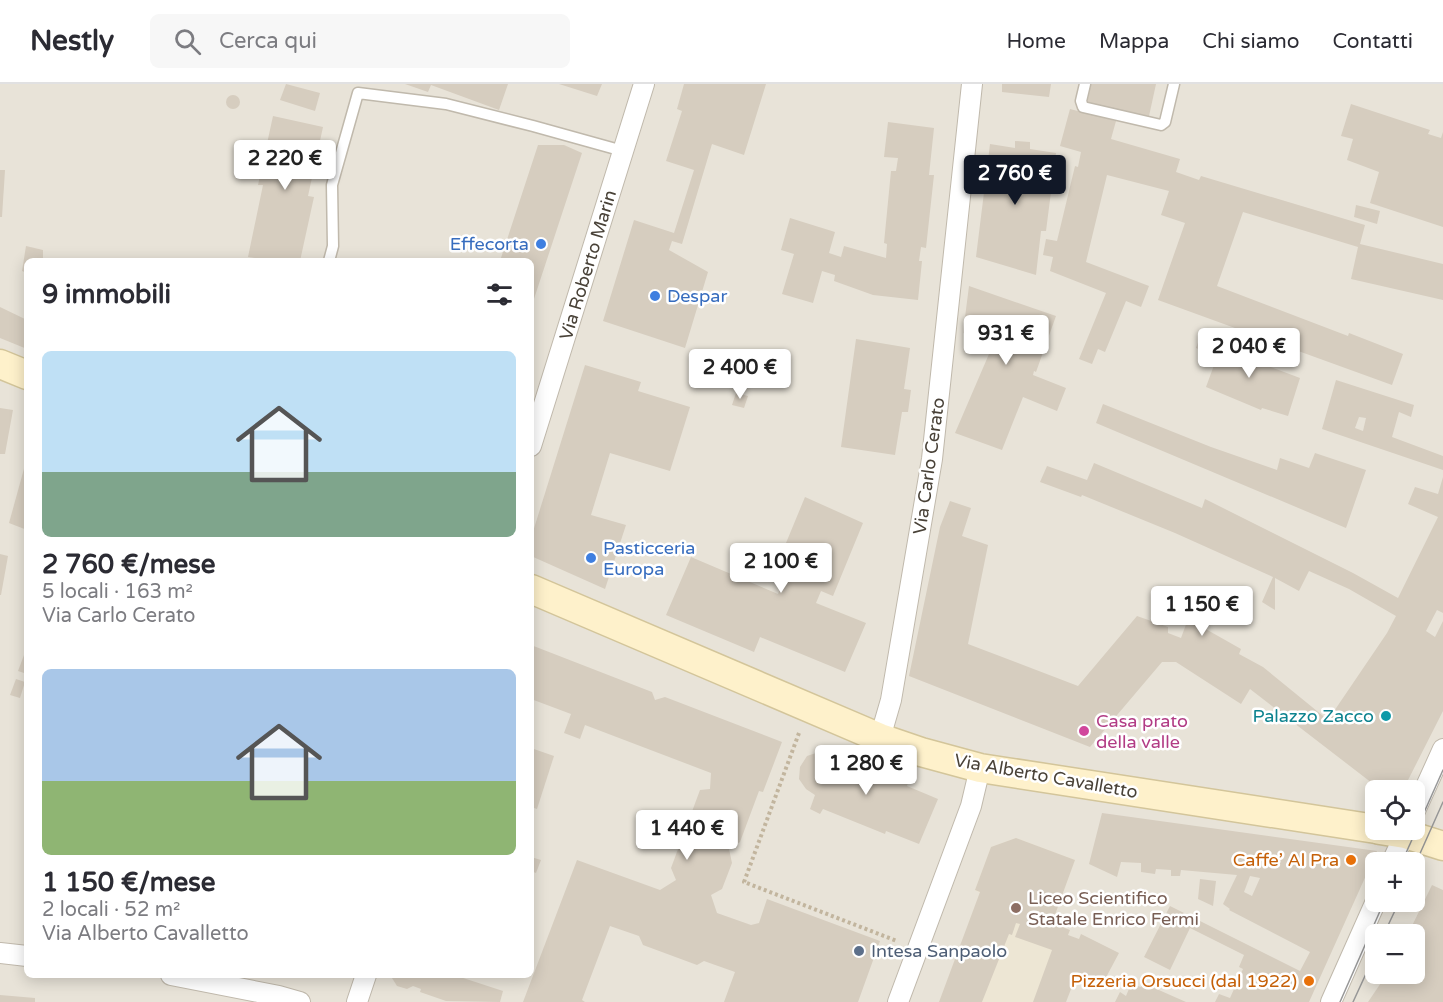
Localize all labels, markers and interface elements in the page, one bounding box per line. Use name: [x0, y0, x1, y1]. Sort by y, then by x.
search box: [150, 14, 570, 68]
text: Nestly: [30, 24, 114, 58]
icon: search: [171, 25, 204, 58]
text: Cerca qui: [219, 28, 317, 54]
text: Home: [1006, 29, 1066, 54]
text: Mappa: [1099, 29, 1169, 54]
text: Chi siamo: [1202, 29, 1300, 54]
text: Contatti: [1333, 29, 1413, 54]
pin: 2 220 €: [230, 140, 340, 191]
text: 2 220 €: [248, 147, 322, 171]
pin: 2 760 €: [960, 155, 1070, 206]
text: 2 760 €: [978, 162, 1052, 186]
street label: Via Roberto Marin: [555, 187, 621, 343]
place label: Effecorta: [450, 233, 529, 255]
marker: Effecorta: [534, 237, 548, 251]
icon: filters: [483, 278, 516, 311]
text: 9 immobili: [42, 279, 171, 310]
place label: Despar: [667, 285, 727, 307]
marker: Despar: [648, 289, 662, 303]
pin: 931 €: [964, 315, 1048, 366]
text: 931 €: [978, 322, 1034, 346]
pin: 2 040 €: [1194, 328, 1304, 379]
text: 2 040 €: [1212, 335, 1286, 359]
pin: 2 400 €: [685, 349, 795, 400]
text: 2 400 €: [703, 356, 777, 380]
icon: home: [225, 390, 333, 498]
street label: Via Carlo Cerato: [908, 396, 950, 536]
place label: Pasticceria Europa: [603, 537, 695, 580]
pin: 2 100 €: [726, 543, 836, 594]
text: 2 760 €/mese: [42, 549, 215, 580]
text: 2 100 €: [744, 550, 818, 574]
marker: Pasticceria Europa: [584, 551, 598, 565]
text: 5 locali · 163 m²: [42, 580, 193, 604]
pin: 1 150 €: [1147, 586, 1257, 637]
text: 1 150 €: [1165, 593, 1239, 617]
text: Via Carlo Cerato: [42, 604, 195, 628]
place label: Palazzo Zacco: [1253, 705, 1374, 727]
icon: home: [225, 708, 333, 816]
marker: Palazzo Zacco: [1379, 709, 1393, 723]
place label: Casa prato della valle: [1096, 710, 1188, 753]
marker: Casa prato della valle: [1077, 724, 1091, 738]
pin: 1 280 €: [811, 745, 921, 796]
street label: Via Alberto Cavalletto: [953, 749, 1140, 803]
text: 1 280 €: [829, 752, 903, 776]
map controls: [1365, 780, 1425, 984]
button: locate: [1365, 780, 1425, 840]
pin: 1 440 €: [632, 810, 742, 861]
text: 1 440 €: [650, 817, 724, 841]
place label: Caffe’ Al Pra: [1233, 849, 1339, 871]
button: +: [1365, 852, 1425, 912]
marker: Caffe’ Al Pra: [1344, 853, 1358, 867]
text: 1 150 €/mese: [42, 867, 215, 898]
place label: Liceo Scientifico Statale Enrico Fermi: [1028, 887, 1199, 930]
text: 2 locali · 52 m²: [42, 898, 180, 922]
marker: Liceo Scientifico Statale Enrico Fermi: [1009, 901, 1023, 915]
text: Via Alberto Cavalletto: [42, 922, 249, 946]
button: −: [1365, 924, 1425, 984]
place label: Intesa Sanpaolo: [871, 940, 1007, 962]
marker: Intesa Sanpaolo: [852, 944, 866, 958]
place label: Pizzeria Orsucci (dal 1922): [1070, 970, 1297, 992]
marker: Pizzeria Orsucci (dal 1922): [1302, 974, 1316, 988]

